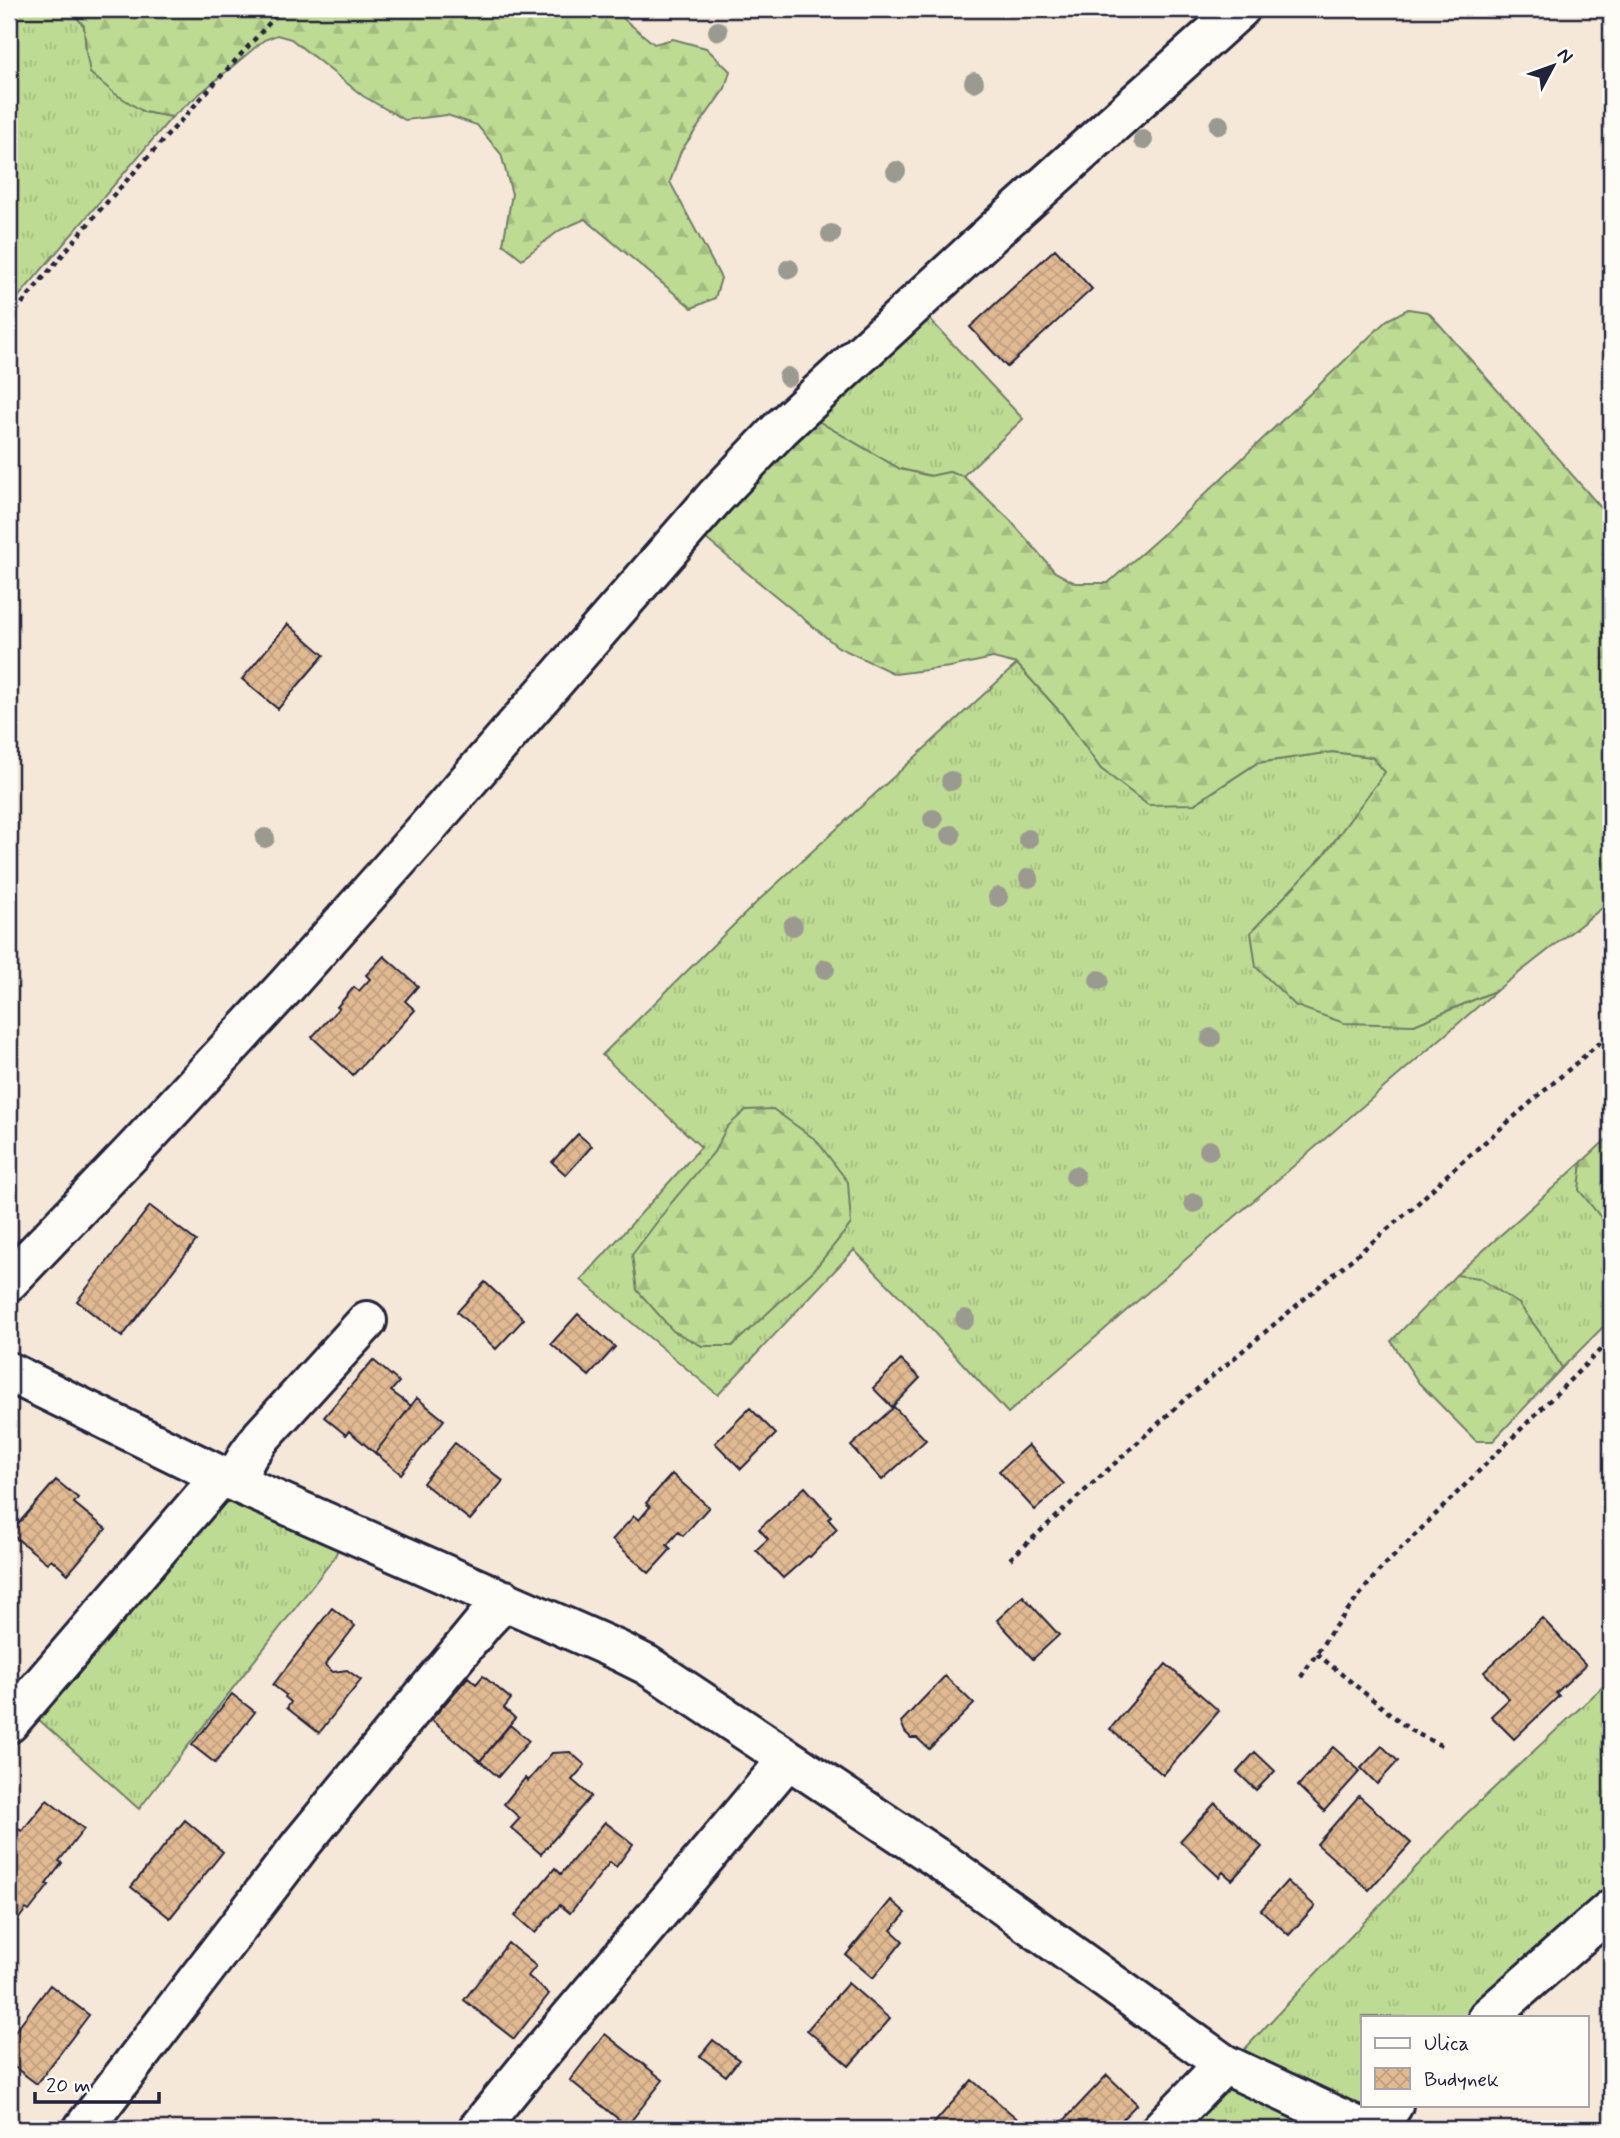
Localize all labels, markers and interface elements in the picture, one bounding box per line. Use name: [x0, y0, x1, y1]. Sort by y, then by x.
north arrow: [1518, 32, 1588, 102]
text: N: [1551, 43, 1578, 69]
legend: [1361, 2016, 1588, 2106]
text: Ulica: [1424, 2030, 1469, 2058]
scale bar: [35, 2061, 159, 2105]
text: Budynek: [1424, 2066, 1499, 2094]
text: 20 m: [46, 2072, 91, 2100]

